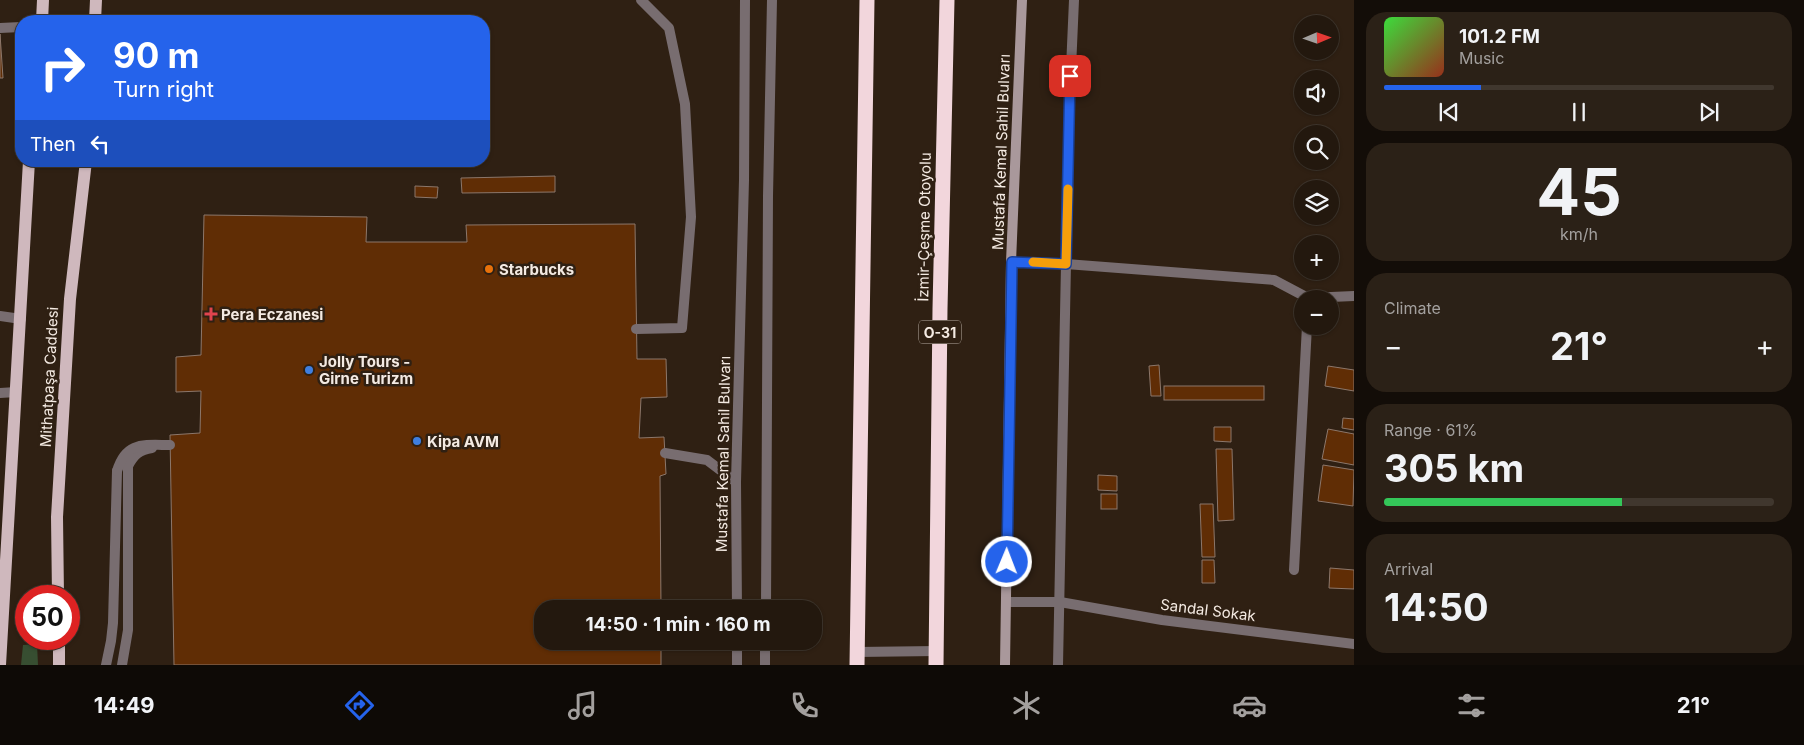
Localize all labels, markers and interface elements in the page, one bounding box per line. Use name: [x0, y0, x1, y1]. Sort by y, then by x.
north arrow: [1294, 15, 1339, 60]
map controls: [1294, 15, 1339, 335]
text: 101.2 FM: [1459, 25, 1540, 48]
text: 90 m: [113, 34, 200, 76]
icon: right: [30, 35, 95, 100]
text: Music: [1459, 48, 1504, 68]
street label: Mustafa Kemal Sahil Bulvarı: [988, 54, 1014, 250]
pin: [1049, 55, 1091, 97]
icon: arrive: [1056, 62, 1084, 90]
button: sound: [1294, 70, 1339, 115]
text: Turn right: [113, 76, 214, 102]
icon: previous: [1435, 98, 1463, 126]
icon: pause: [1565, 98, 1593, 126]
icon: next: [1695, 98, 1723, 126]
button: search: [1294, 125, 1339, 170]
icon: left: [86, 130, 114, 158]
text: Then: [30, 133, 76, 156]
street label: İzmir-Çeşme Otoyolu: [913, 152, 935, 302]
text: 45: [1536, 152, 1622, 231]
button: layers: [1294, 180, 1339, 225]
text: km/h: [1560, 224, 1598, 244]
button: +: [1294, 235, 1339, 280]
place label: Starbucks: [499, 260, 574, 279]
marker: Starbucks: [483, 263, 495, 275]
button: −: [1294, 290, 1339, 335]
text: Climate: [1384, 298, 1441, 318]
place label: Pera Eczanesi: [221, 305, 323, 324]
street label: Mithatpaşa Caddesi: [36, 306, 62, 448]
marker: Pera Eczanesi: [205, 308, 217, 320]
road number: O-31: [919, 321, 961, 344]
text: 21°: [1550, 323, 1608, 369]
text: −: [1384, 329, 1403, 363]
text: +: [1755, 329, 1774, 363]
place label: Jolly Tours - Girne Turizm: [319, 352, 413, 388]
street label: Mustafa Kemal Sahil Bulvarı: [712, 356, 734, 552]
marker: Jolly Tours - Girne Turizm: [303, 364, 315, 376]
text: Range · 61%: [1384, 420, 1478, 440]
place label: Kipa AVM: [427, 432, 499, 451]
marker: Kipa AVM: [411, 435, 423, 447]
text: 305 km: [1384, 445, 1524, 491]
position arrow: [980, 535, 1032, 587]
text: Arrival: [1384, 559, 1433, 579]
text: 14:50: [1384, 584, 1489, 630]
speed limit sign: 50: [15, 585, 80, 650]
street label: Sandal Sokak: [1159, 595, 1257, 625]
text: 14:50 · 1 min · 160 m: [585, 613, 771, 636]
icon: directions: [342, 688, 377, 723]
icon: music: [565, 688, 600, 723]
icon: phone: [787, 688, 822, 723]
icon: climate: [1009, 688, 1044, 723]
icon: car: [1232, 688, 1267, 723]
icon: filters: [1454, 688, 1489, 723]
text: 14:49: [94, 692, 155, 718]
text: 21°: [1677, 692, 1710, 718]

